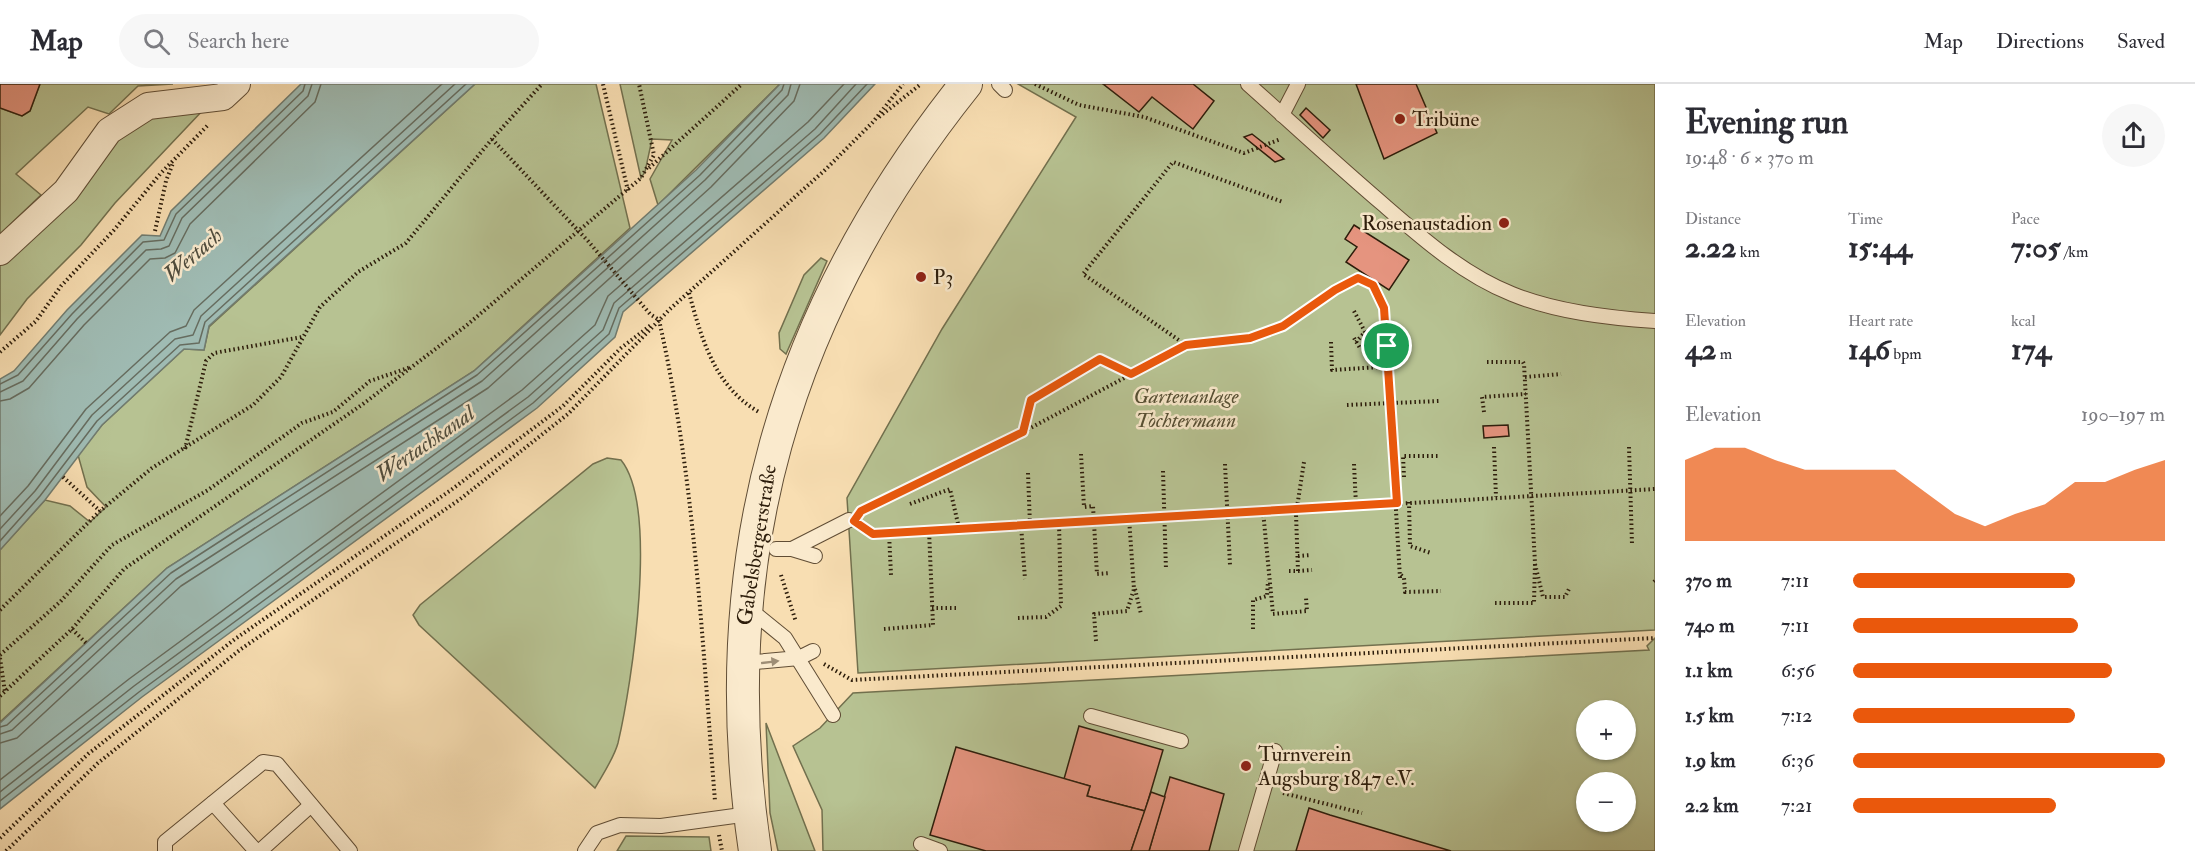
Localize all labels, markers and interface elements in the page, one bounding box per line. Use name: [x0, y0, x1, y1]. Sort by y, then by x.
search box: [119, 14, 539, 68]
text: Map: [30, 24, 83, 59]
icon: search: [140, 25, 173, 58]
text: Search here: [188, 27, 289, 55]
text: Map: [1923, 28, 1963, 55]
text: Directions: [1996, 28, 2084, 55]
text: Saved: [2117, 28, 2165, 55]
text: Evening run: [1685, 102, 1848, 143]
button: share: [2102, 104, 2165, 167]
place label: Tribüne: [1412, 106, 1480, 133]
marker: Tribüne: [1393, 112, 1407, 126]
text: 19:48 · 6 × 370 m: [1685, 145, 1814, 170]
text: Distance: [1685, 209, 1741, 229]
text: Time: [1848, 209, 1883, 229]
text: Pace: [2011, 209, 2040, 229]
place label: Rosenaustadion: [1361, 210, 1492, 237]
marker: Rosenaustadion: [1497, 216, 1511, 230]
water label: Wertach: [158, 222, 229, 288]
text: 2.22: [1685, 229, 1736, 266]
text: 15:44: [1848, 229, 1912, 266]
text: 7:05: [2011, 229, 2061, 266]
text: km: [1736, 242, 1760, 262]
text: /km: [2061, 242, 2088, 262]
place label: P3: [933, 264, 953, 291]
marker: P3: [914, 270, 928, 284]
text: Elevation: [1685, 311, 1746, 331]
text: Heart rate: [1848, 311, 1913, 331]
text: kcal: [2011, 311, 2036, 331]
pin: [1361, 320, 1412, 371]
icon: arrive: [1370, 329, 1403, 362]
text: 42: [1685, 331, 1716, 368]
text: 146: [1848, 331, 1890, 368]
text: 174: [2011, 331, 2051, 368]
text: m: [1716, 344, 1732, 364]
text: bpm: [1890, 344, 1922, 364]
park label: Gartenanlage Tochtermann: [1134, 383, 1239, 434]
water label: Wertachkanal: [370, 399, 481, 488]
text: Elevation: [1685, 402, 1761, 427]
text: 190–197 m: [2081, 402, 2165, 427]
street label: Gabelsbergerstraße: [731, 463, 783, 627]
text: 370 m: [1685, 568, 1732, 593]
text: 7:11: [1781, 568, 1809, 593]
text: 740 m: [1685, 613, 1734, 638]
text: 7:11: [1781, 613, 1809, 638]
one-way arrow: [761, 657, 780, 666]
text: 1.1 km: [1685, 658, 1732, 683]
text: 6:56: [1781, 658, 1815, 683]
map controls: [1576, 700, 1636, 832]
button: +: [1576, 700, 1636, 760]
text: 1.5 km: [1685, 703, 1734, 728]
text: 7:12: [1781, 703, 1812, 728]
place label: Turnverein Augsburg 1847 e.V.: [1257, 741, 1415, 792]
text: 1.9 km: [1685, 748, 1736, 773]
text: 6:36: [1781, 748, 1814, 773]
marker: Turnverein Augsburg 1847 e.V.: [1239, 759, 1253, 773]
button: −: [1576, 772, 1636, 832]
text: 2.2 km: [1685, 793, 1738, 818]
text: 7:21: [1781, 793, 1812, 818]

